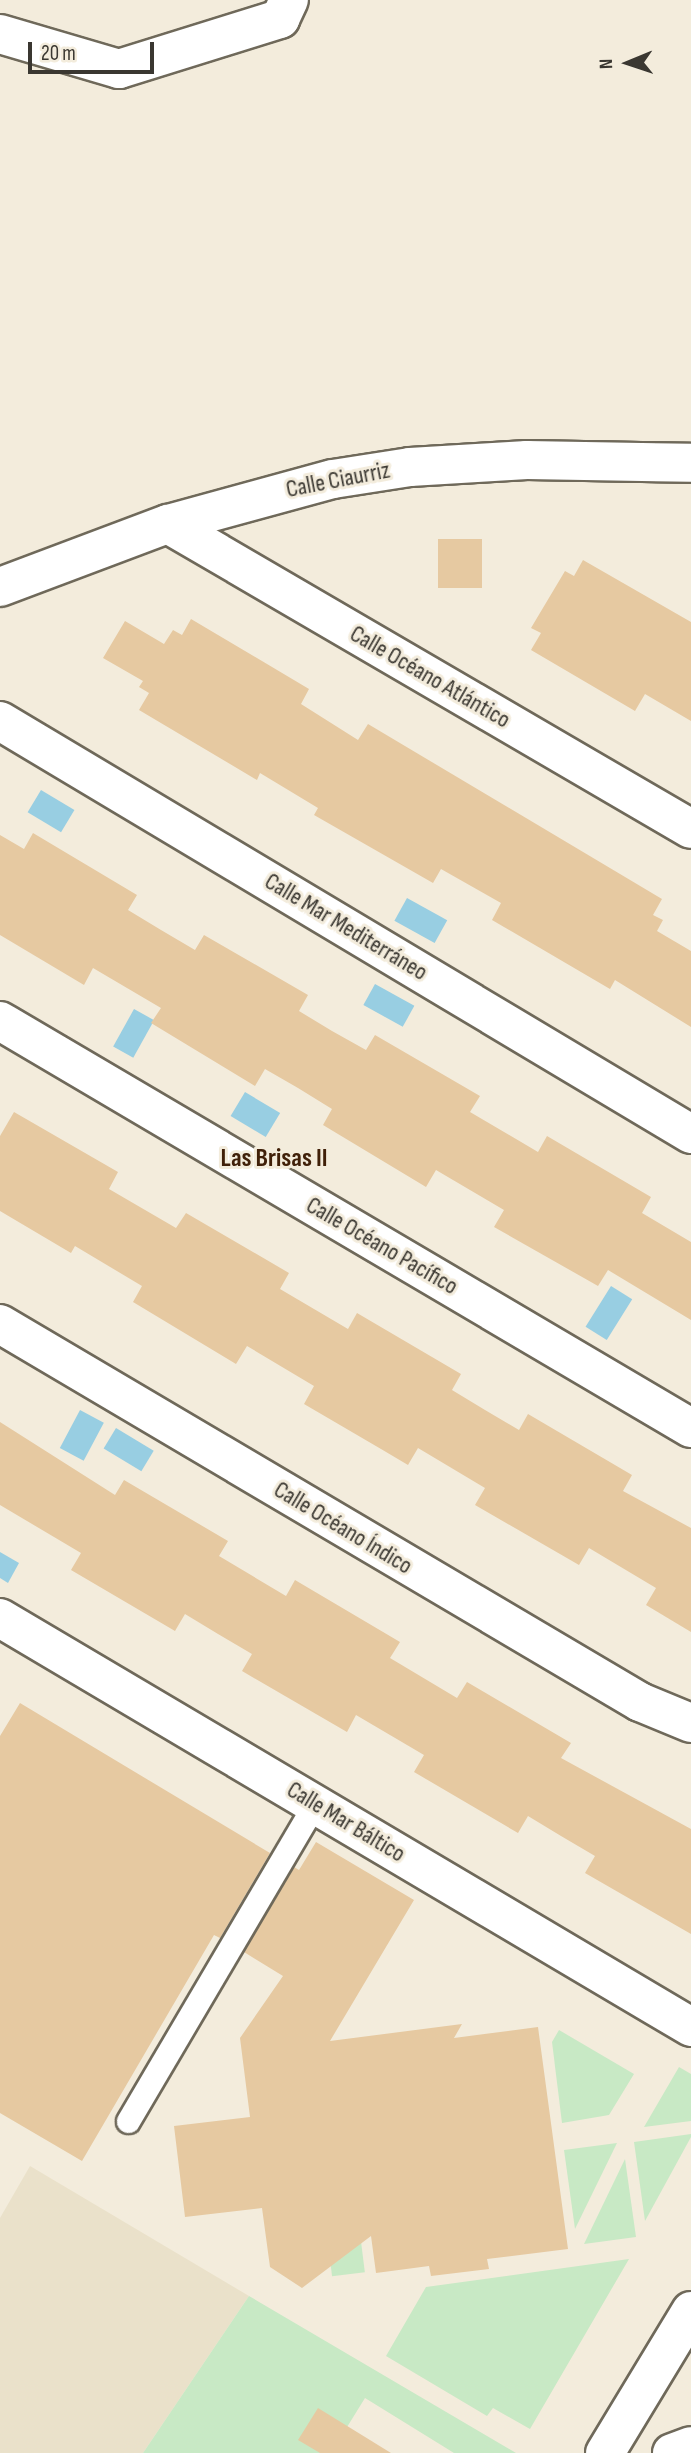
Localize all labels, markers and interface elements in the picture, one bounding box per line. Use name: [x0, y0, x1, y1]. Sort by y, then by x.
scale bar: [32, 28, 158, 72]
north arrow: [593, 28, 663, 98]
text: 20 m: [41, 41, 76, 66]
text: N: [595, 58, 618, 69]
street label: Calle Ciaurriz: [284, 456, 392, 504]
street label: Calle Océano Atlántico: [345, 619, 515, 735]
street label: Calle Mar Mediterráneo: [259, 867, 433, 987]
district label: Las Brisas II: [220, 1143, 328, 1175]
street label: Calle Océano Pacífico: [301, 1191, 463, 1301]
street label: Calle Océano Índico: [269, 1475, 417, 1581]
street label: Calle Mar Báltico: [282, 1775, 410, 1869]

